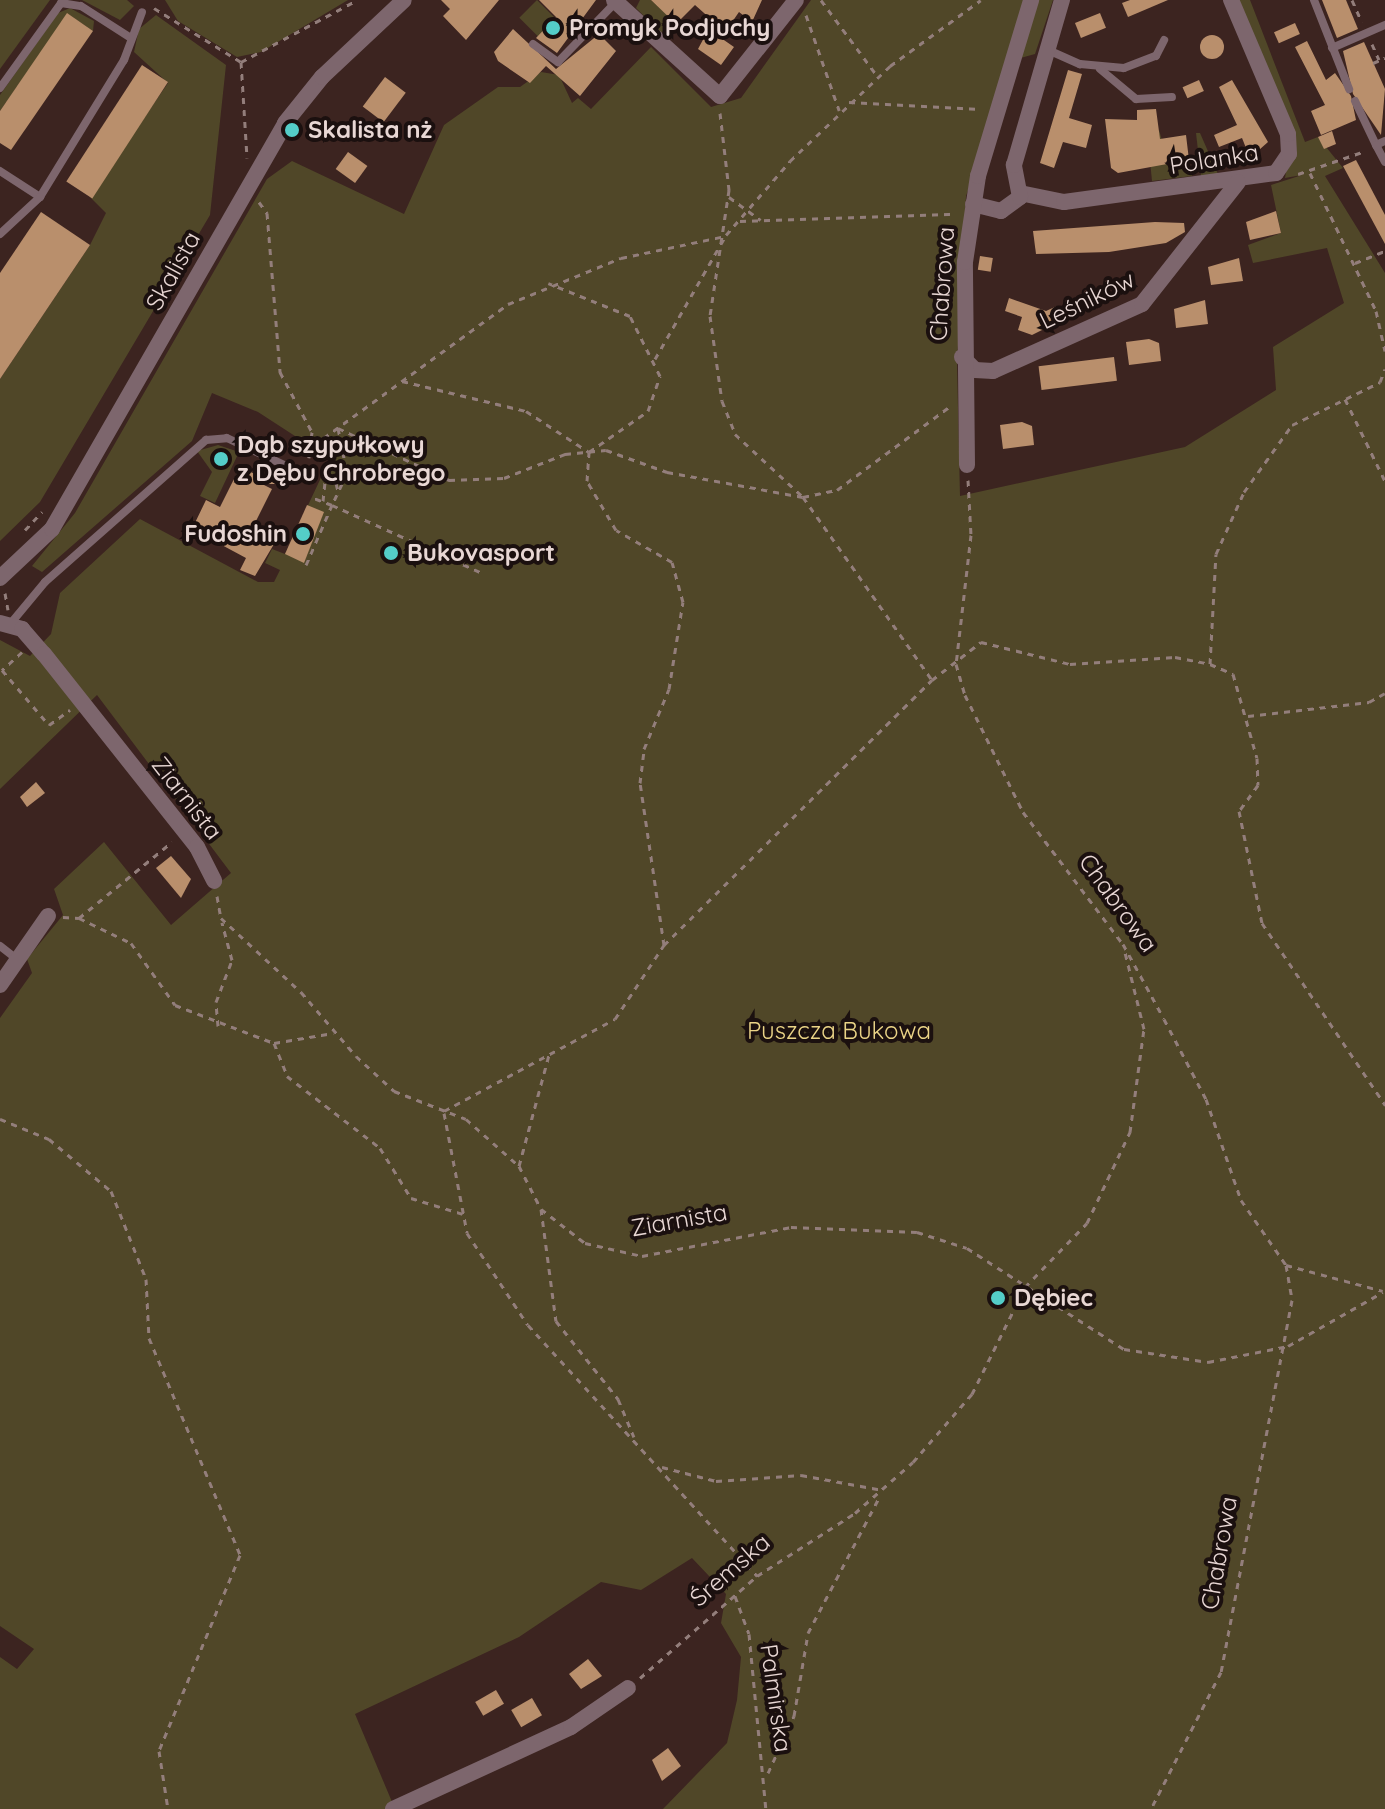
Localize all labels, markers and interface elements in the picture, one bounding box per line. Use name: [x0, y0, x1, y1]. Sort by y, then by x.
place label: Promyk Podjuchy: [569, 14, 770, 42]
marker: Promyk Podjuchy: [544, 19, 562, 37]
place label: Skalista nż: [308, 116, 432, 144]
marker: Skalista nż: [283, 121, 301, 139]
street label: Polanka: [1167, 138, 1261, 180]
street label: Chabrowa: [924, 226, 960, 342]
street label: Skalista: [140, 227, 206, 315]
street label: Leśników: [1035, 265, 1139, 335]
place label: Dąb szypułkowy z Dębu Chrobrego: [237, 431, 446, 487]
marker: Dąb szypułkowy z Dębu Chrobrego: [212, 450, 230, 468]
place label: Fudoshin: [184, 520, 287, 548]
marker: Fudoshin: [294, 525, 312, 543]
place label: Bukovasport: [407, 539, 555, 567]
marker: Bukovasport: [382, 544, 400, 562]
street label: Ziarnista: [146, 751, 228, 845]
street label: Chabrowa: [1073, 848, 1163, 958]
park label: Puszcza Bukowa: [747, 1017, 931, 1045]
street label: Ziarnista: [629, 1197, 729, 1243]
place label: Dębiec: [1014, 1284, 1093, 1312]
marker: Dębiec: [989, 1289, 1007, 1307]
street label: Chabrowa: [1195, 1494, 1243, 1612]
street label: Śremska: [684, 1528, 776, 1612]
street label: Palmirska: [754, 1642, 798, 1754]

